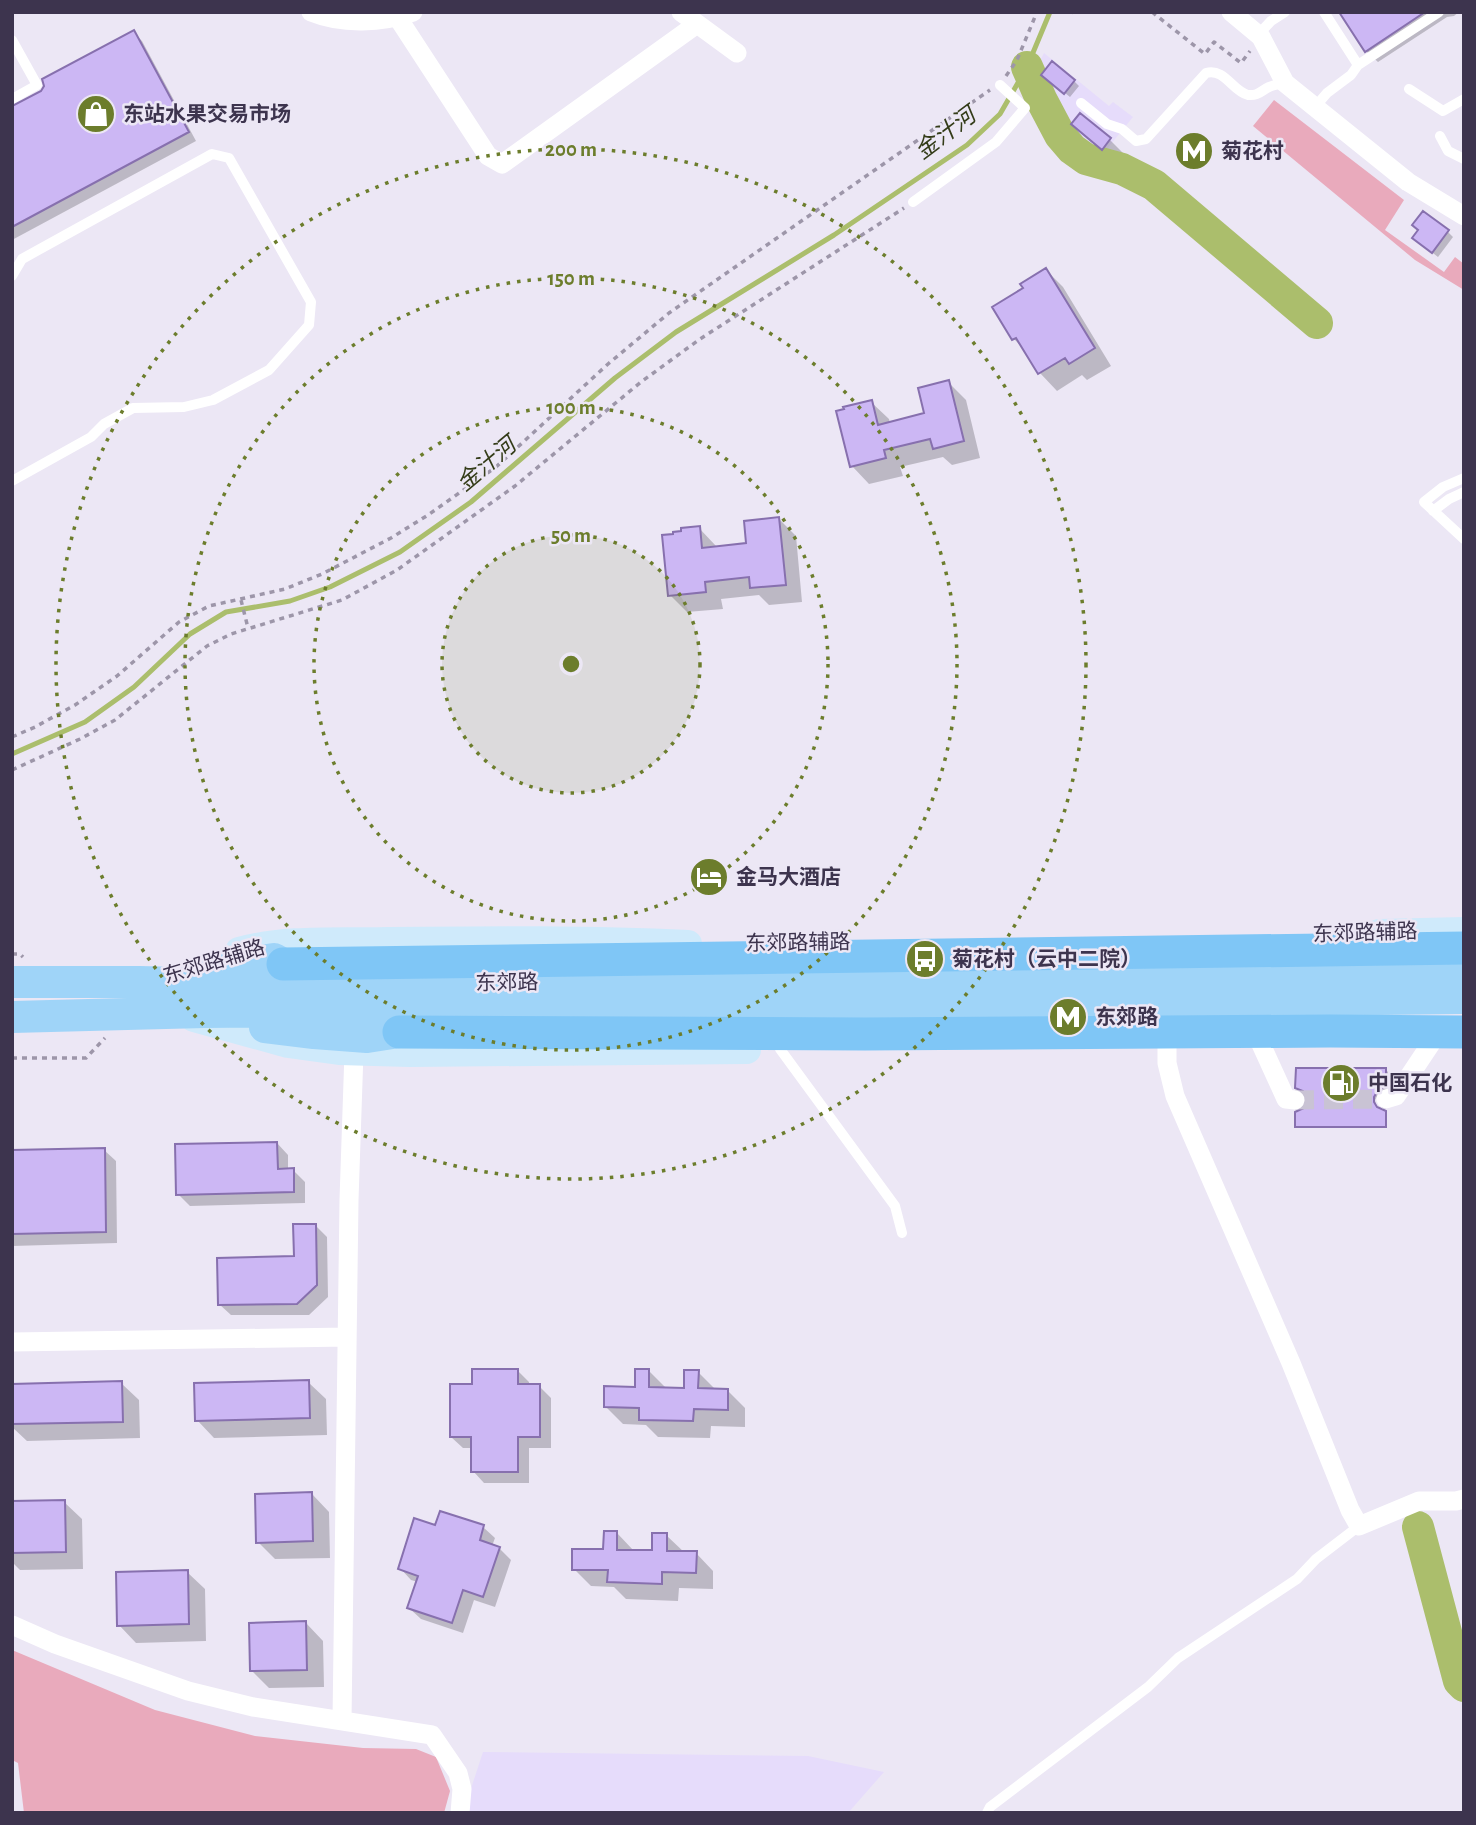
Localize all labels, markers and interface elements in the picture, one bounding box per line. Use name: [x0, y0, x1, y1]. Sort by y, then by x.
shop icon: 东站水果交易市场: [75, 93, 117, 135]
water label: 金汁河: [910, 100, 984, 164]
place label: 东站水果交易市场: [123, 102, 291, 125]
metro station icon: 菊花村: [1173, 130, 1215, 172]
text: 200 m: [545, 139, 597, 160]
place label: 菊花村: [1221, 140, 1284, 162]
text: 150 m: [547, 268, 595, 289]
text: 100 m: [546, 397, 596, 418]
water label: 金汁河: [452, 430, 524, 496]
text: 50 m: [551, 525, 591, 546]
centre of rings: [559, 652, 583, 676]
hotel icon: 金马大酒店: [688, 856, 730, 898]
place label: 金马大酒店: [736, 865, 841, 888]
street label: 东郊路辅路: [1312, 920, 1418, 945]
street label: 东郊路辅路: [745, 931, 851, 954]
street label: 东郊路辅路: [160, 936, 267, 987]
bus stop icon: 菊花村（云中二院）: [904, 938, 946, 980]
place label: 菊花村（云中二院）: [952, 947, 1141, 970]
street label: 东郊路: [475, 971, 539, 994]
metro station icon: 东郊路: [1047, 996, 1089, 1038]
place label: 东郊路: [1095, 1005, 1158, 1028]
fuel station icon: 中国石化: [1320, 1062, 1362, 1104]
place label: 中国石化: [1368, 1072, 1452, 1094]

